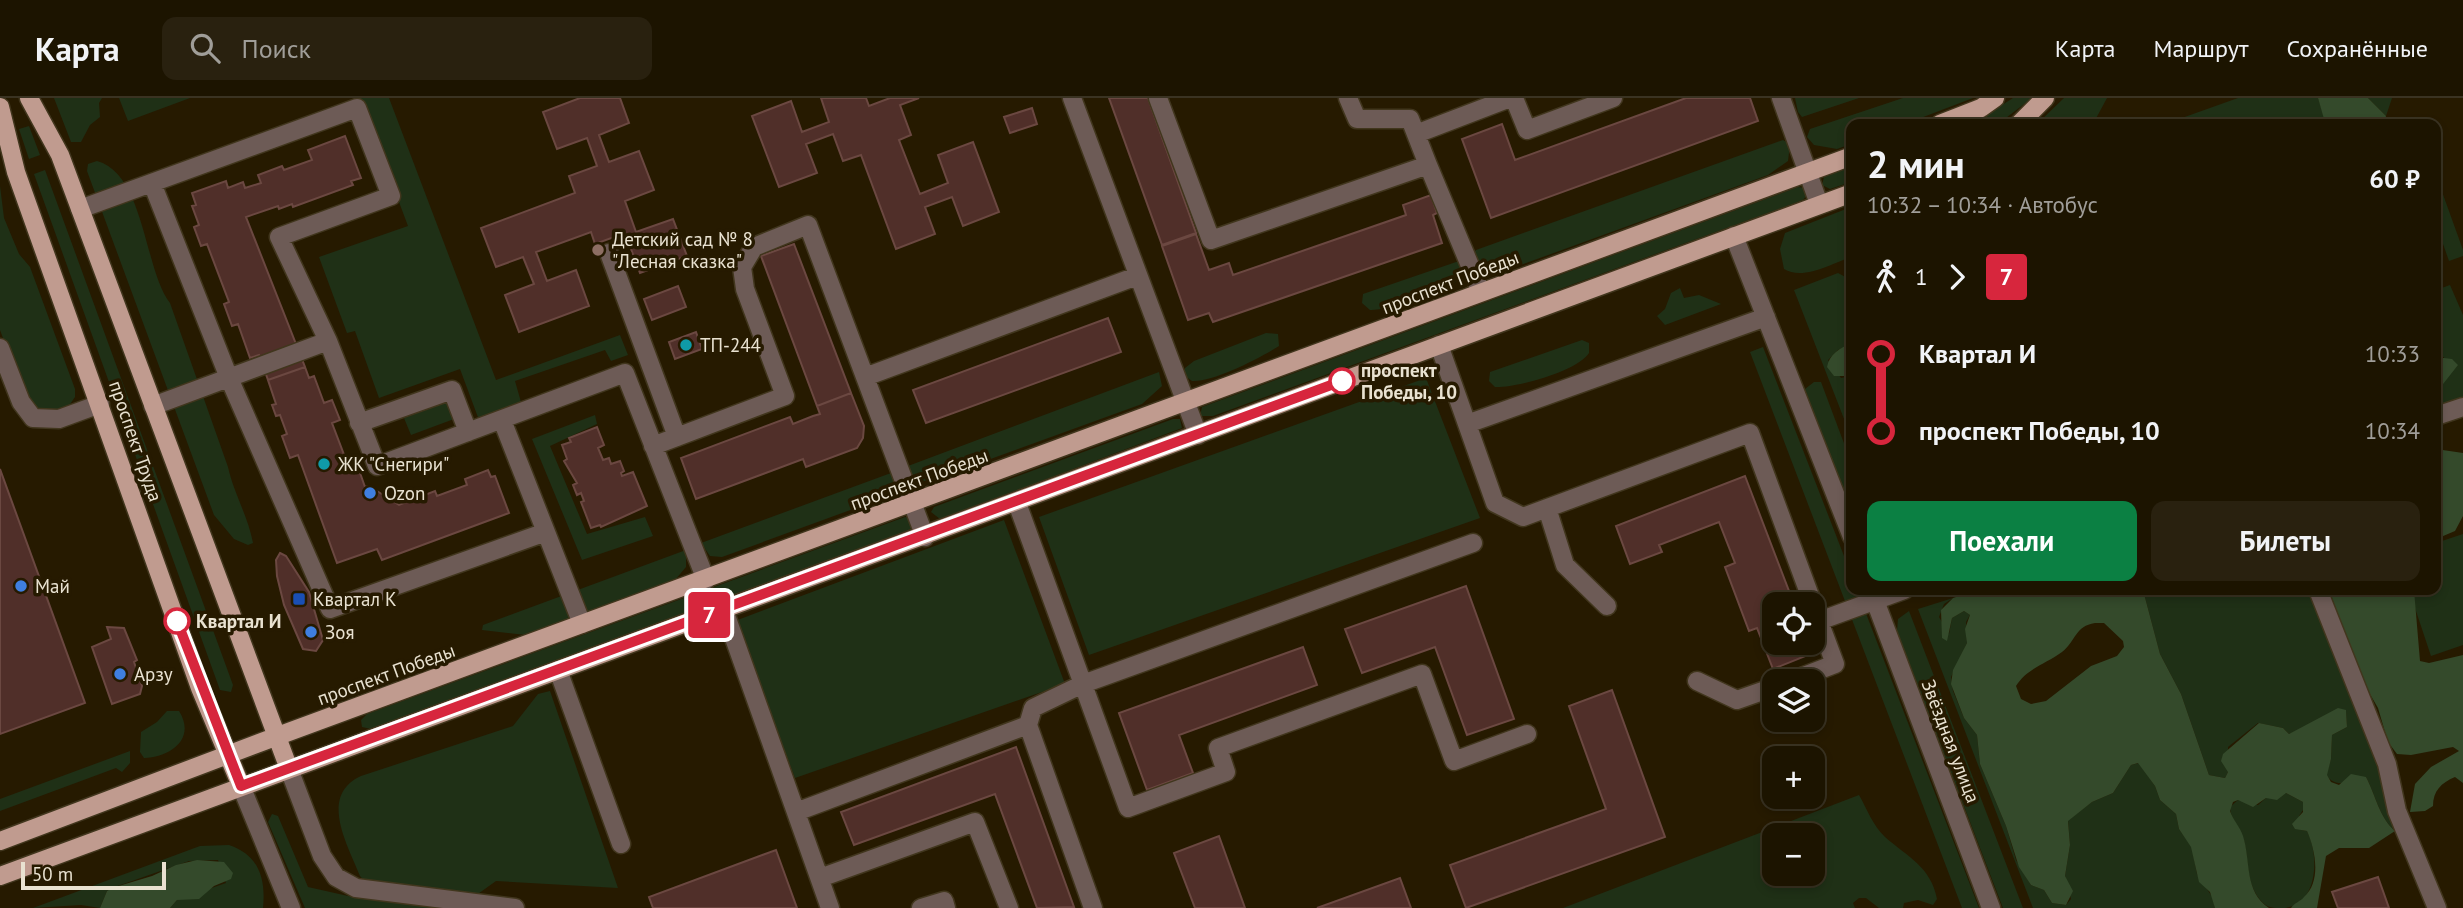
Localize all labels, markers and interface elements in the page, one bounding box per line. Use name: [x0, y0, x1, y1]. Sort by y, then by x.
search box: [162, 17, 652, 80]
text: Карта: [35, 27, 120, 70]
icon: search: [186, 29, 224, 67]
text: Поиск: [242, 32, 311, 65]
text: Карта: [2055, 33, 2115, 64]
text: Маршрут: [2153, 33, 2248, 64]
text: Сохранённые: [2286, 33, 2428, 64]
text: 2 мин: [1867, 139, 1965, 188]
text: 60 ₽: [2369, 162, 2420, 195]
text: 10:32 – 10:34 · Автобус: [1867, 190, 2098, 219]
place label: Детский сад № 8 "Лесная сказка": [612, 227, 753, 273]
marker: Детский сад № 8 "Лесная сказка": [590, 242, 606, 258]
street label: проспект Победы: [1378, 245, 1522, 319]
icon: walk: [1867, 258, 1905, 296]
icon: forward: [1938, 258, 1976, 296]
text: 7: [2000, 261, 2013, 292]
text: 1: [1915, 262, 1928, 291]
place label: ТП-244: [700, 333, 761, 357]
marker: ТП-244: [678, 337, 694, 353]
text: Квартал И: [1919, 337, 2036, 370]
text: 10:33: [2365, 339, 2420, 368]
place label: проспект Победы, 10: [1361, 358, 1457, 404]
marker: проспект Победы, 10: [1329, 368, 1355, 394]
street label: проспект Труда: [104, 377, 168, 505]
text: проспект Победы, 10: [1919, 414, 2160, 447]
text: 10:34: [2365, 416, 2420, 445]
street label: проспект Победы: [847, 443, 991, 515]
place label: ЖК "Снегири": [337, 452, 449, 476]
marker: ЖК "Снегири": [316, 456, 332, 472]
place label: Ozon: [384, 481, 425, 505]
marker: Ozon: [362, 485, 378, 501]
button: Поехали: [1867, 501, 2137, 581]
button: Билеты: [2151, 501, 2420, 581]
place label: Май: [35, 574, 70, 598]
marker: Май: [13, 578, 29, 594]
place label: Квартал К: [313, 587, 397, 611]
marker: Квартал К: [291, 591, 307, 607]
line badge: 7: [686, 592, 732, 638]
map controls: [1762, 592, 1825, 886]
button: locate: [1762, 592, 1825, 655]
text: 7: [702, 599, 716, 630]
marker: Квартал И: [164, 608, 190, 634]
place label: Квартал И: [196, 609, 282, 633]
place label: Зоя: [325, 620, 355, 644]
marker: Зоя: [303, 624, 319, 640]
street label: проспект Победы: [314, 638, 458, 710]
place label: Арзу: [134, 662, 173, 686]
marker: Арзу: [112, 666, 128, 682]
button: layers: [1762, 669, 1825, 732]
street label: Звёздная улица: [1916, 676, 1986, 806]
button: +: [1762, 746, 1825, 809]
button: −: [1762, 823, 1825, 886]
scale bar: [21, 859, 166, 891]
text: 50 m: [32, 862, 73, 886]

